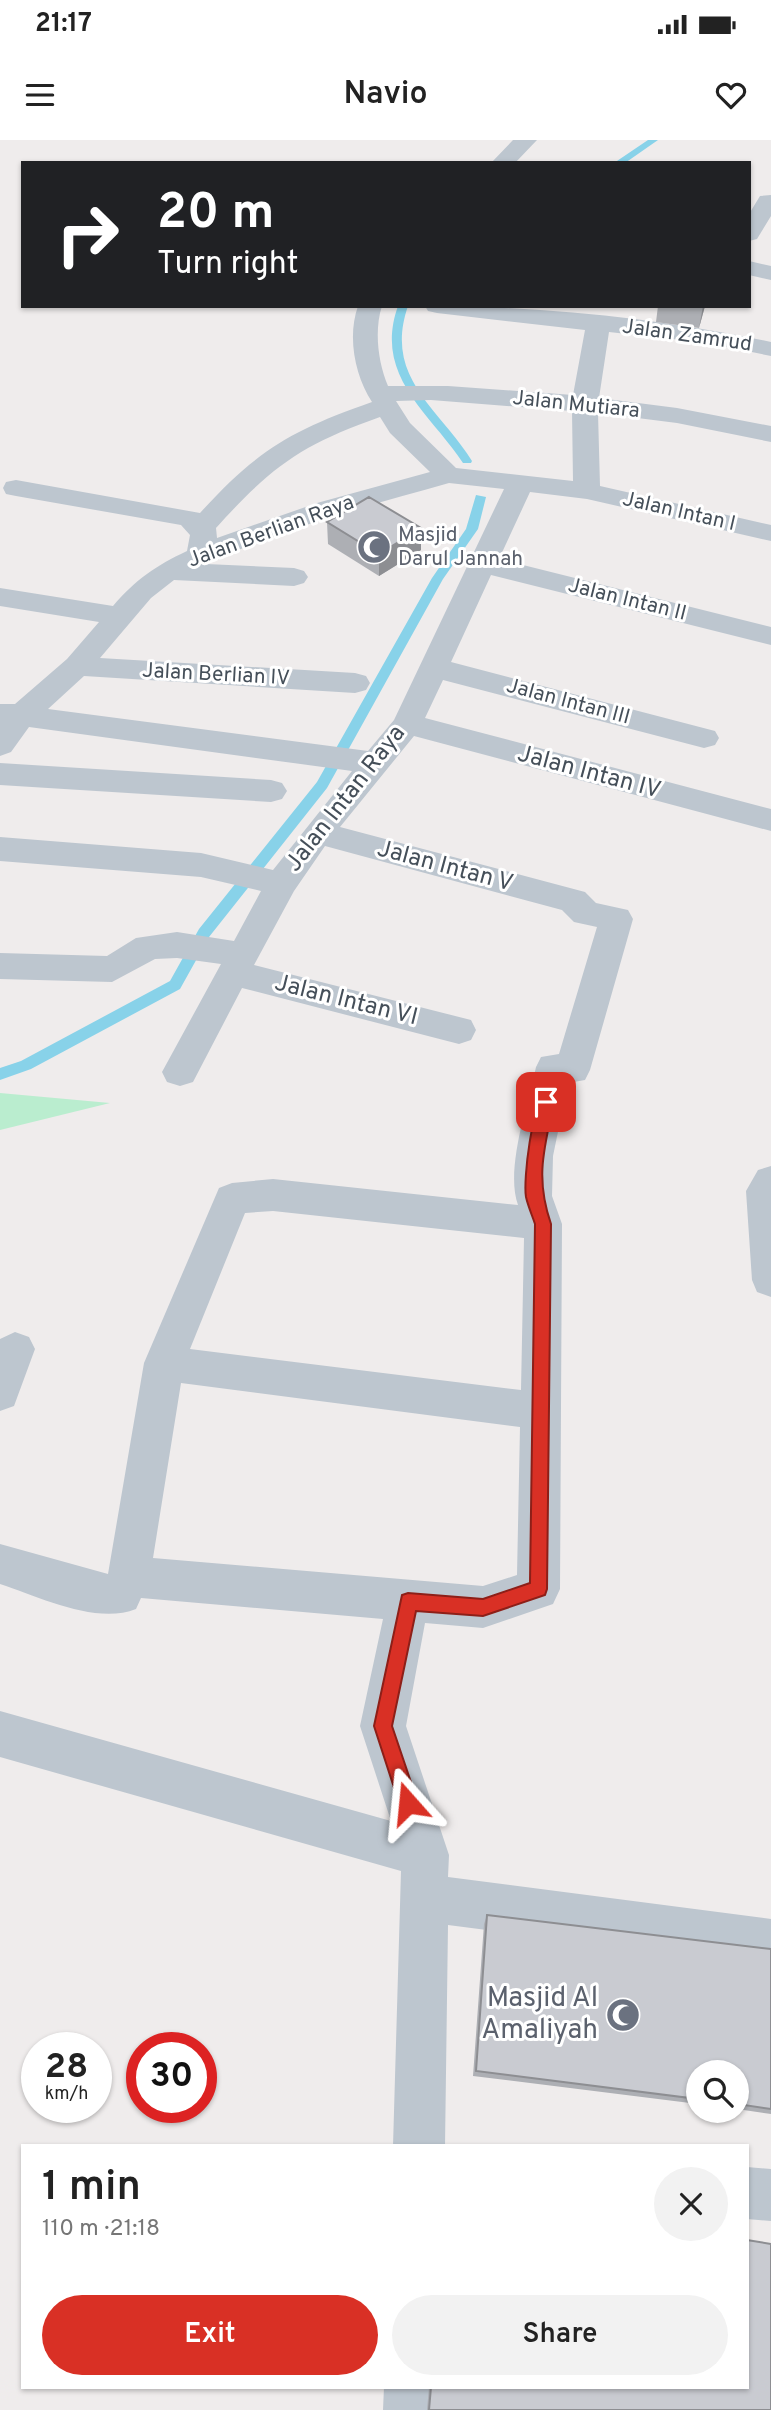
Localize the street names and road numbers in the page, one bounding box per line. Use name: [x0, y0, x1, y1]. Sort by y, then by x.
street label: Jalan Zamrud: [620, 314, 754, 358]
street label: Jalan Mutiara: [511, 385, 641, 425]
street label: Jalan Intan I: [620, 486, 738, 538]
street label: Jalan Berlian Raya: [184, 489, 358, 575]
street label: Jalan Intan II: [565, 572, 689, 628]
street label: Jalan Berlian IV: [141, 658, 291, 692]
street label: Jalan Intan III: [503, 673, 633, 731]
street label: Jalan Intan Raya: [279, 720, 413, 878]
street label: Jalan Intan IV: [514, 739, 664, 807]
street label: Jalan Intan V: [374, 834, 516, 900]
street label: Jalan Intan VI: [271, 969, 421, 1033]

